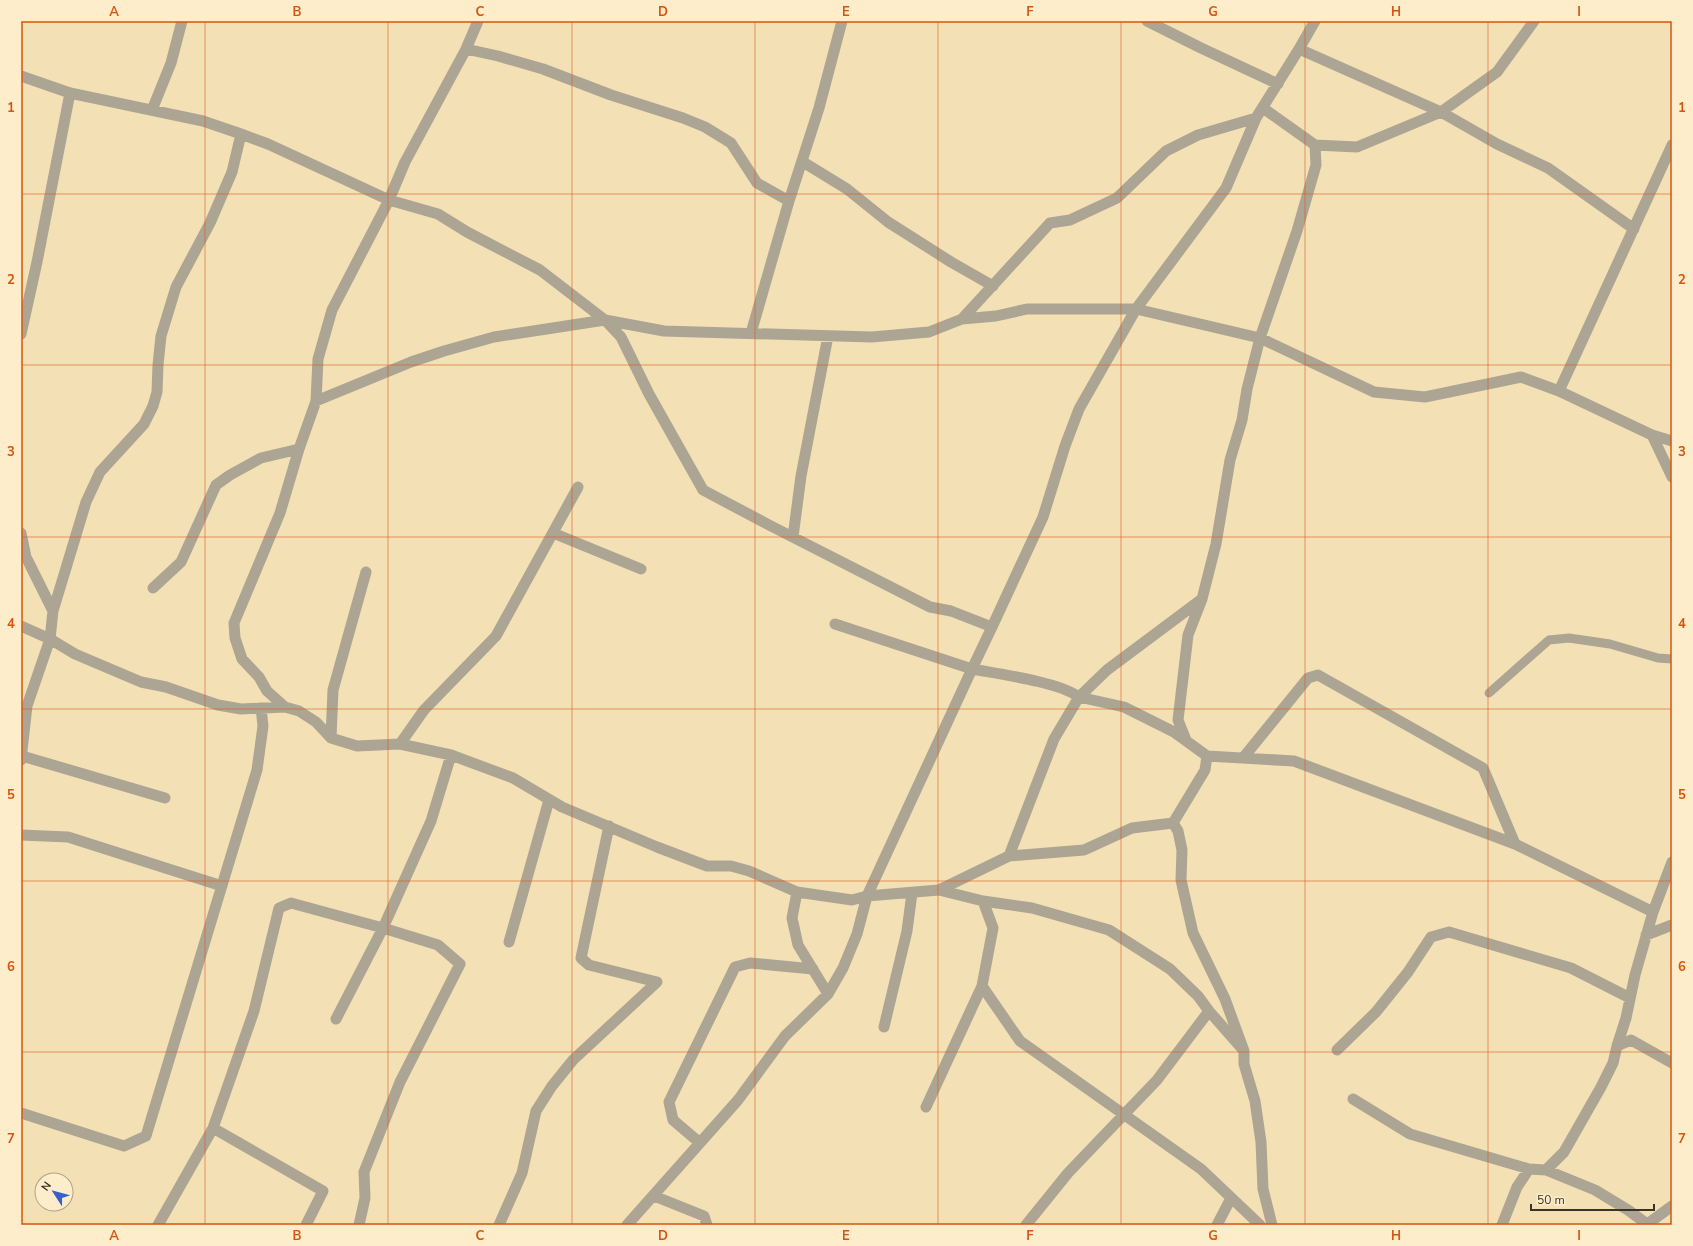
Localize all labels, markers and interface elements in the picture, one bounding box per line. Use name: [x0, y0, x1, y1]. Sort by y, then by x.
text: A: [109, 3, 119, 21]
text: B: [293, 3, 302, 21]
text: C: [476, 3, 485, 21]
text: D: [658, 3, 668, 21]
text: E: [842, 3, 850, 21]
text: F: [1026, 3, 1034, 21]
text: G: [1208, 3, 1218, 21]
text: H: [1391, 3, 1401, 21]
text: I: [1577, 3, 1581, 21]
text: 1: [7, 99, 15, 117]
text: 1: [1678, 99, 1686, 117]
text: 2: [7, 271, 15, 289]
text: 2: [1678, 271, 1686, 289]
text: 3: [7, 443, 15, 461]
text: 3: [1678, 443, 1686, 461]
text: 4: [7, 615, 15, 633]
text: 4: [1678, 615, 1686, 633]
text: 5: [7, 786, 15, 804]
text: 5: [1678, 786, 1686, 804]
text: 6: [7, 958, 15, 976]
text: 6: [1678, 958, 1686, 976]
text: 7: [7, 1130, 15, 1148]
text: 7: [1678, 1130, 1686, 1148]
north arrow: [34, 1172, 74, 1212]
text: N: [38, 1179, 55, 1194]
scale bar: [1531, 1186, 1654, 1212]
text: 50 m: [1537, 1192, 1565, 1208]
text: A: [109, 1227, 119, 1245]
text: B: [293, 1227, 302, 1245]
text: C: [476, 1227, 485, 1245]
text: D: [658, 1227, 668, 1245]
text: E: [842, 1227, 850, 1245]
text: F: [1026, 1227, 1034, 1245]
text: G: [1208, 1227, 1218, 1245]
text: H: [1391, 1227, 1401, 1245]
text: I: [1577, 1227, 1581, 1245]

